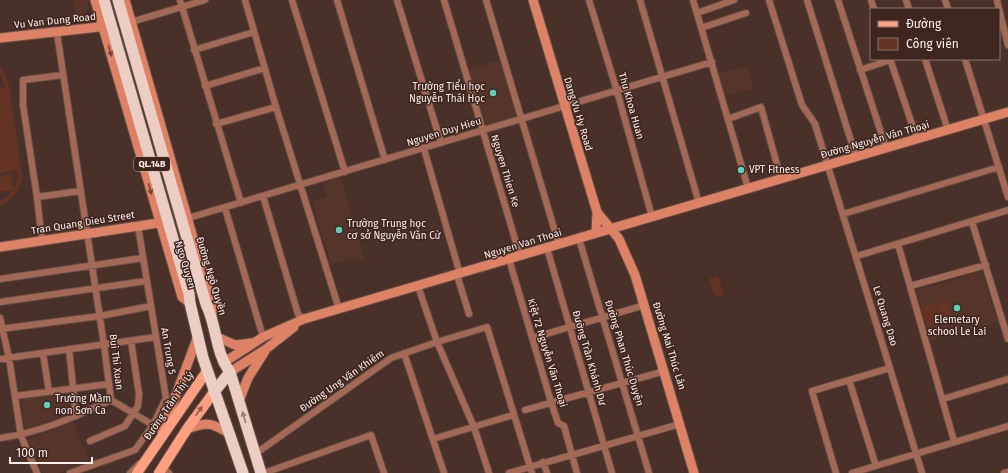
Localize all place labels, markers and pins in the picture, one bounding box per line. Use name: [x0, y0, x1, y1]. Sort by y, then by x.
place label: Trường Tiểu học Nguyễn Thái Học: [409, 79, 485, 105]
marker: Trường Tiểu học Nguyễn Thái Học: [488, 88, 498, 98]
place label: VPT Fitness: [749, 164, 800, 176]
marker: VPT Fitness: [736, 165, 746, 175]
place label: Trường Trung học cơ sở Nguyễn Văn Cừ: [347, 218, 442, 242]
marker: Trường Trung học cơ sở Nguyễn Văn Cừ: [334, 225, 344, 235]
marker: Elemetary school Le Lai: [952, 303, 962, 313]
place label: Elemetary school Le Lai: [928, 314, 986, 338]
place label: Trường Mầm non Sơn Ca: [55, 392, 111, 417]
marker: Trường Mầm non Sơn Ca: [42, 400, 52, 410]

